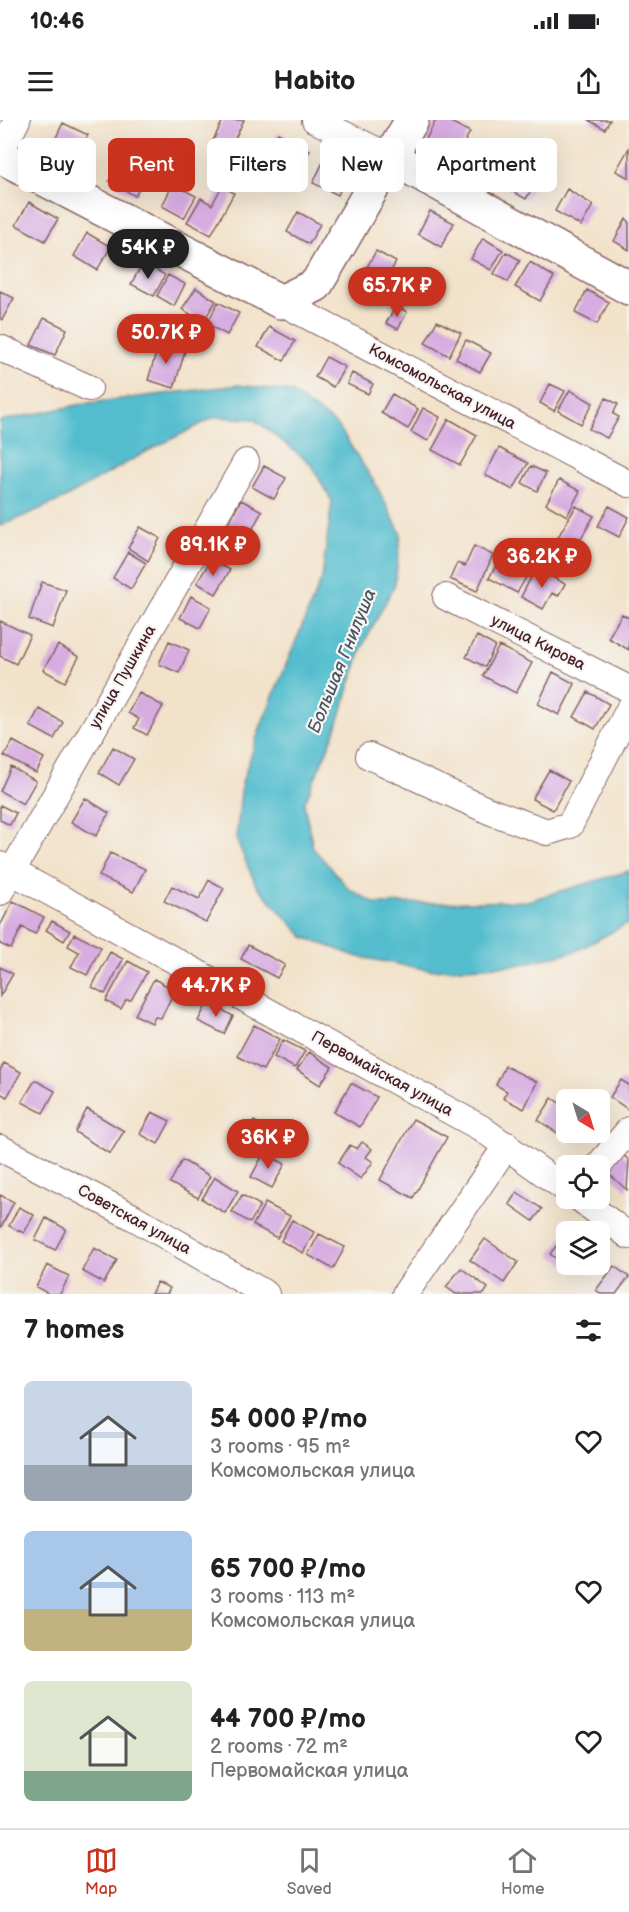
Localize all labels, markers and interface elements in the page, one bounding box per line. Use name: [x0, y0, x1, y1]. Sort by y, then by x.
text: 10:46: [30, 8, 85, 35]
icon: menu: [24, 65, 57, 98]
text: Habito: [274, 65, 355, 97]
icon: share: [572, 65, 605, 98]
chip: Buy: [18, 138, 96, 192]
chip: Rent: [108, 138, 195, 192]
chip: Filters: [207, 138, 308, 192]
chip: New: [320, 138, 404, 192]
chip: Apartment: [416, 138, 557, 192]
pin: 54K ₽: [106, 229, 190, 280]
text: 54K ₽: [121, 236, 175, 260]
pin: 65.7K ₽: [342, 267, 452, 318]
text: 65.7K ₽: [362, 274, 432, 298]
pin: 50.7K ₽: [111, 314, 221, 365]
text: 50.7K ₽: [131, 321, 201, 345]
street label: Комсомольская улица: [365, 340, 519, 434]
pin: 89.1K ₽: [158, 526, 268, 577]
text: 89.1K ₽: [179, 533, 247, 557]
pin: 36.2K ₽: [487, 538, 597, 589]
text: 36.2K ₽: [507, 545, 577, 569]
water label: Большая Гнилуша: [303, 586, 381, 736]
street label: улица Кирова: [488, 611, 589, 675]
street label: улица Пушкина: [86, 621, 161, 732]
pin: 44.7K ₽: [161, 967, 271, 1018]
text: 44.7K ₽: [181, 974, 251, 998]
street label: Первомайская улица: [308, 1027, 457, 1121]
north arrow: [556, 1089, 610, 1143]
map controls: [556, 1089, 610, 1275]
pin: 36K ₽: [226, 1119, 310, 1170]
text: 36K ₽: [241, 1126, 295, 1150]
button: locate: [556, 1155, 610, 1209]
street label: Советская улица: [74, 1181, 194, 1259]
button: layers: [556, 1221, 610, 1275]
icon: filters: [572, 1314, 605, 1347]
text: 7 homes: [24, 1315, 124, 1346]
text: 54 000 ₽/mo: [210, 1404, 367, 1435]
icon: home: [72, 1405, 144, 1477]
icon: heart: [572, 1425, 605, 1458]
text: 3 rooms · 95 m²: [210, 1435, 350, 1459]
text: Комсомольская улица: [210, 1459, 415, 1483]
text: 65 700 ₽/mo: [210, 1554, 366, 1585]
icon: home: [72, 1555, 144, 1627]
icon: heart: [572, 1575, 605, 1608]
text: 3 rooms · 113 m²: [210, 1585, 355, 1609]
text: Комсомольская улица: [210, 1609, 415, 1633]
text: 44 700 ₽/mo: [210, 1704, 366, 1735]
icon: home: [72, 1705, 144, 1777]
icon: heart: [572, 1725, 605, 1758]
text: 2 rooms · 72 m²: [210, 1735, 348, 1759]
text: Первомайская улица: [210, 1759, 409, 1783]
tab: Map: [85, 1844, 118, 1899]
tab: Saved: [287, 1844, 332, 1899]
tab: Home: [501, 1844, 544, 1899]

